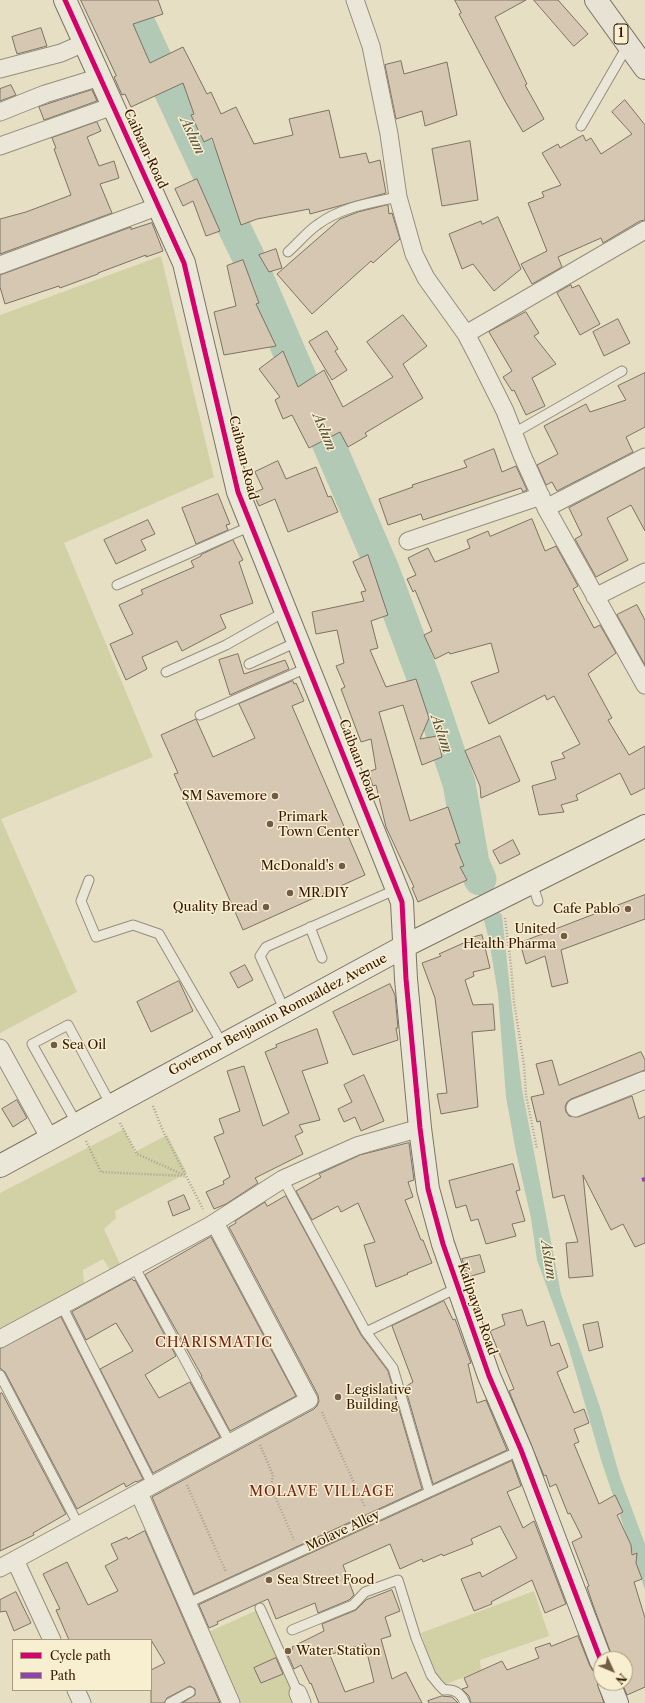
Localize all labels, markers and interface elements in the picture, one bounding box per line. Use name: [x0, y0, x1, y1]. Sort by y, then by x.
road number: 1: [614, 24, 628, 44]
street label: Caibaan Road: [120, 107, 170, 191]
water label: Aslum: [176, 114, 208, 158]
water label: Aslum: [308, 410, 340, 454]
street label: Caibaan Road: [225, 414, 261, 502]
water label: Aslum: [427, 712, 455, 756]
street label: Caibaan Road: [335, 717, 381, 803]
place label: SM Savemore: [182, 788, 267, 804]
marker: SM Savemore: [270, 791, 280, 801]
place label: Primark Town Center: [278, 809, 359, 840]
marker: Primark Town Center: [265, 819, 275, 829]
place label: McDonald's: [261, 858, 334, 874]
marker: McDonald's: [337, 861, 347, 871]
place label: MR.DIY: [298, 885, 349, 901]
marker: MR.DIY: [285, 888, 295, 898]
place label: Quality Bread: [173, 899, 258, 915]
place label: Cafe Pablo: [553, 901, 620, 917]
marker: Quality Bread: [261, 902, 271, 912]
marker: Cafe Pablo: [623, 904, 633, 914]
place label: United Health Pharma: [463, 921, 556, 952]
marker: United Health Pharma: [559, 931, 569, 941]
street label: Governor Benjamin Romualdez Avenue: [166, 951, 390, 1079]
place label: Sea Oil: [62, 1037, 106, 1053]
marker: Sea Oil: [49, 1040, 59, 1050]
water label: Aslum: [537, 1239, 559, 1281]
street label: Kalipayan Road: [454, 1261, 500, 1357]
district label: CHARISMATIC: [155, 1335, 273, 1351]
place label: Legislative Building: [346, 1382, 411, 1413]
marker: Legislative Building: [333, 1392, 343, 1402]
district label: MOLAVE VILLAGE: [249, 1484, 395, 1500]
street label: Molave Alley: [303, 1507, 383, 1555]
place label: Sea Street Food: [277, 1572, 374, 1588]
marker: Sea Street Food: [264, 1575, 274, 1585]
legend: [12, 1639, 152, 1691]
place label: Water Station: [296, 1643, 381, 1659]
marker: Water Station: [283, 1646, 293, 1656]
text: Cycle path: [50, 1648, 111, 1663]
north arrow: [593, 1651, 633, 1691]
text: Path: [50, 1668, 76, 1683]
text: N: [613, 1670, 629, 1687]

